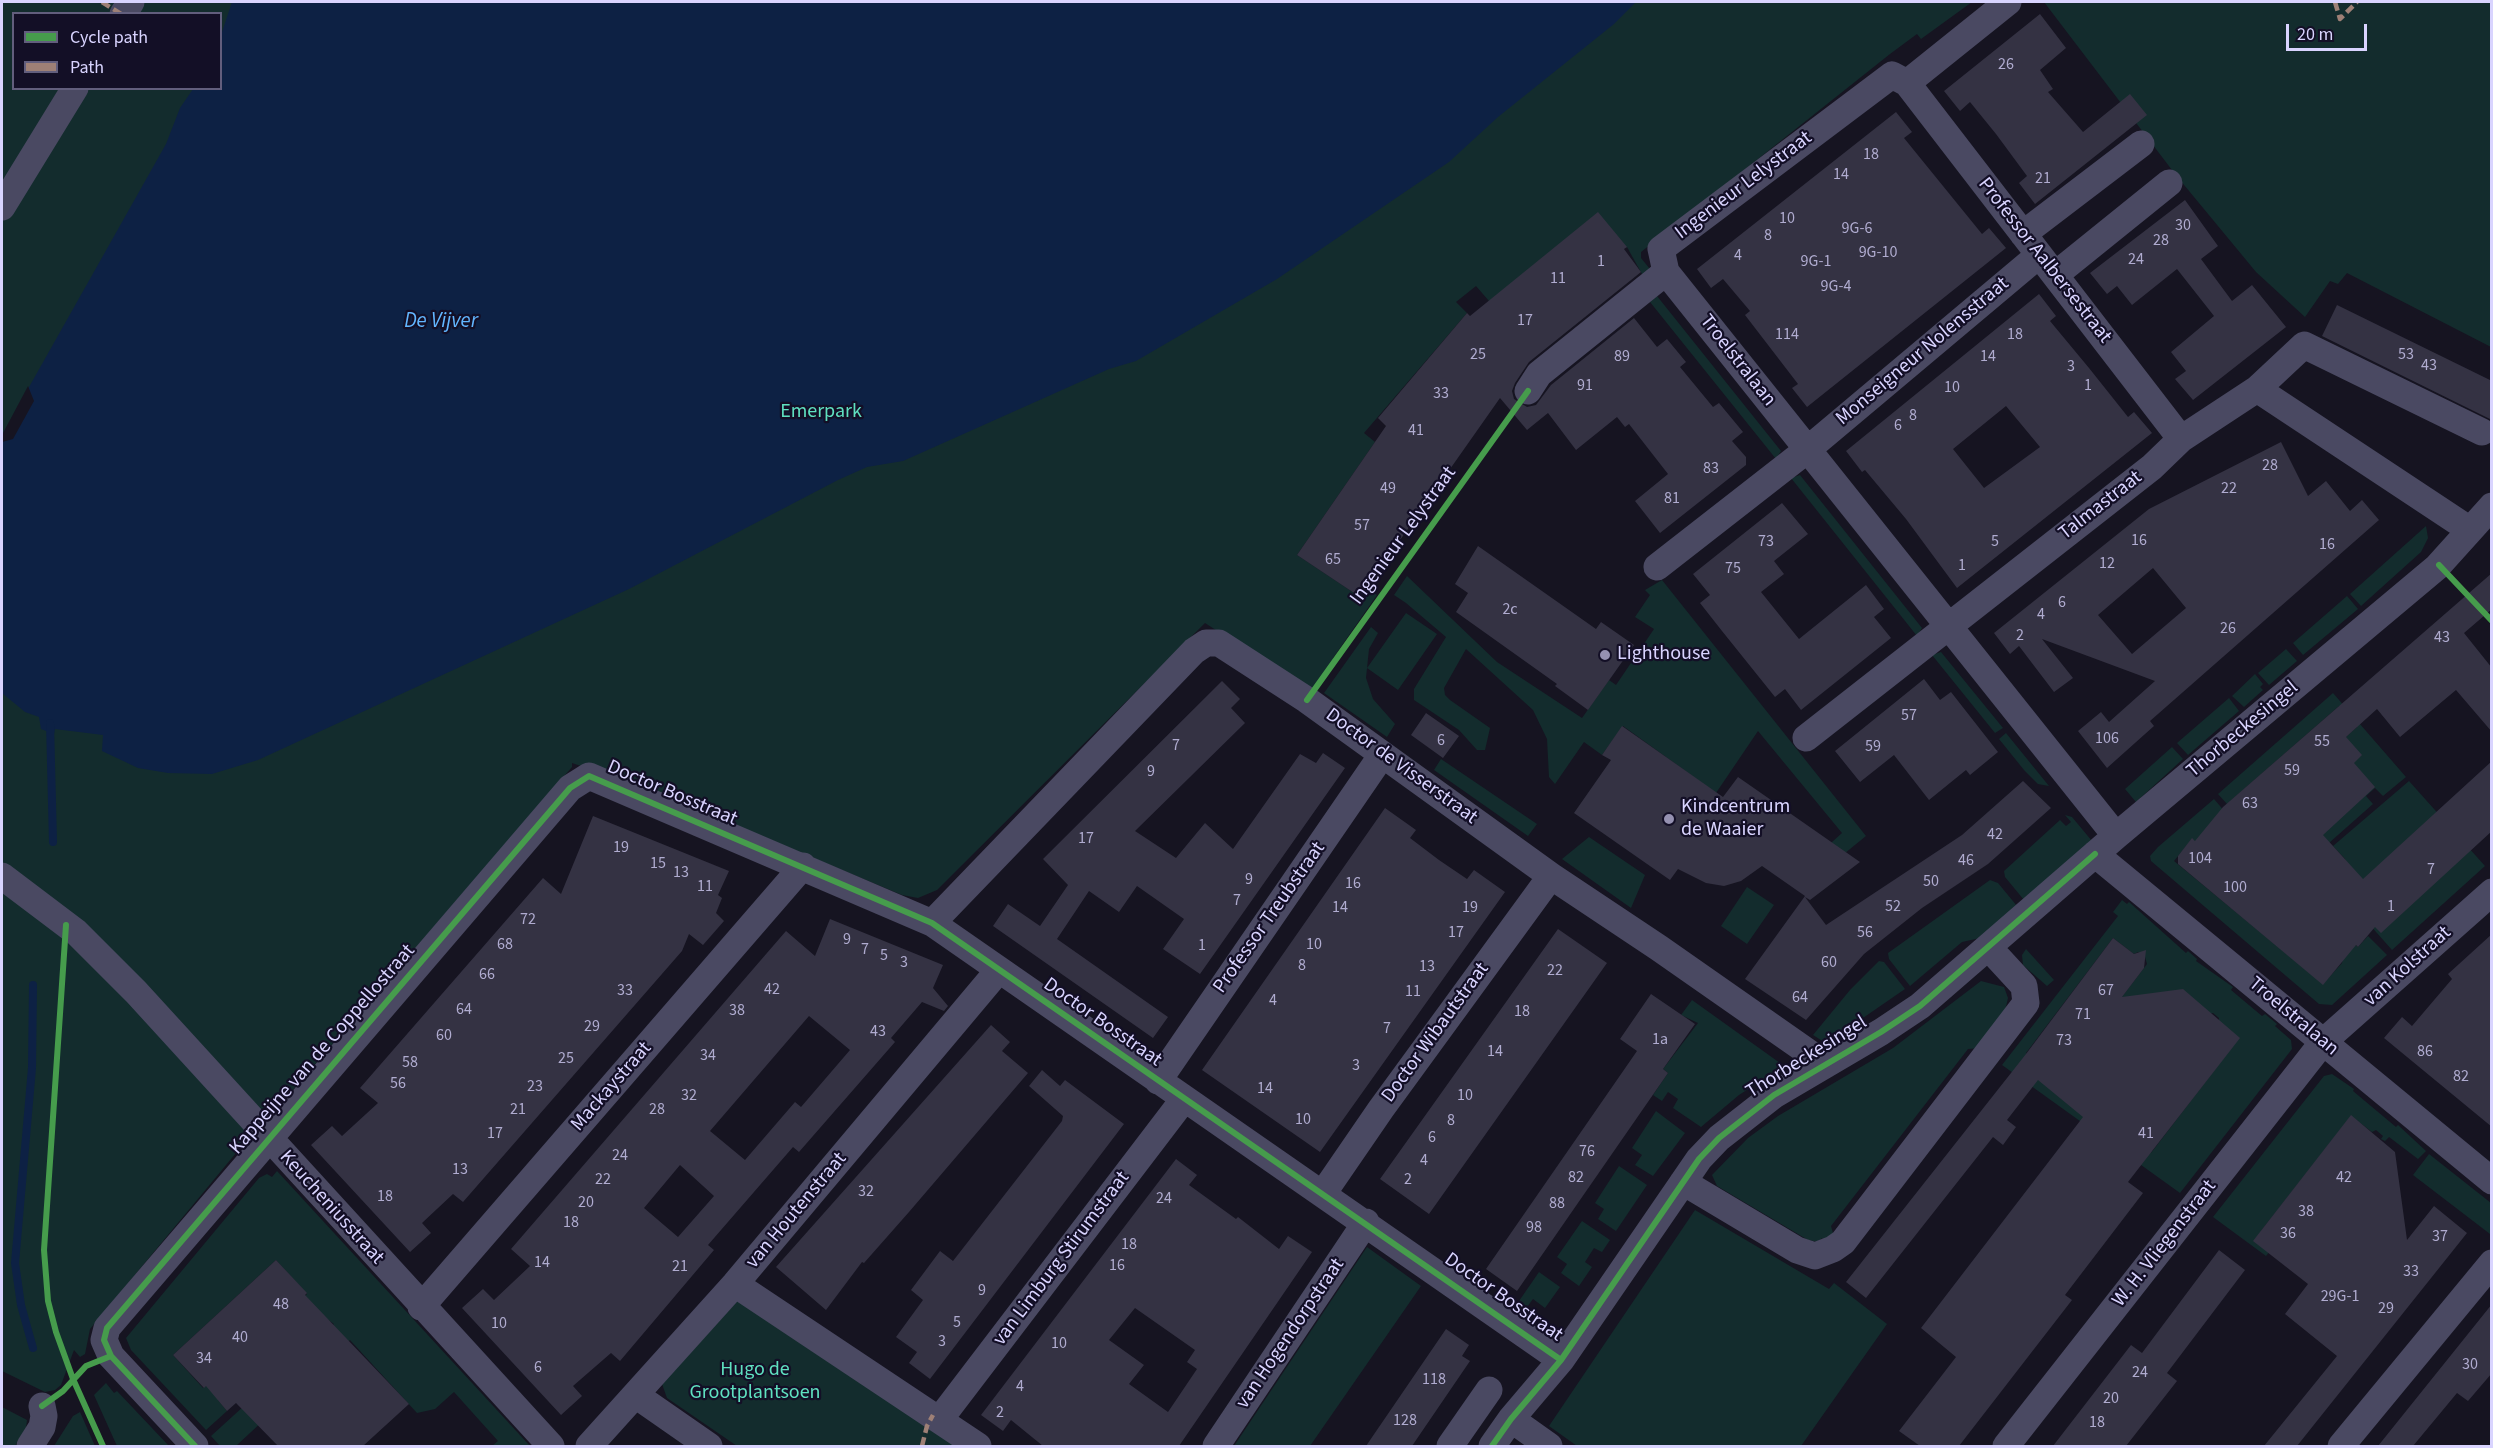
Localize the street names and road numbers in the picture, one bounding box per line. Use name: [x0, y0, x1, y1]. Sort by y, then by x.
street label: Ingenieur Lelystraat: [1671, 127, 1817, 245]
street label: Professor Aalbersestraat: [1972, 173, 2116, 349]
street label: Monseigneur Nolensstraat: [1832, 273, 2014, 431]
street label: Troelstralaan: [1694, 310, 1780, 412]
street label: Ingenieur Lelystraat: [1346, 462, 1462, 610]
street label: Talmastraat: [2055, 466, 2147, 546]
street label: Thorbeckesingel: [2182, 676, 2304, 784]
street label: Doctor de Visserstraat: [1320, 704, 1482, 830]
street label: Doctor Bosstraat: [603, 756, 741, 832]
street label: Professor Treubstraat: [1209, 838, 1331, 998]
street label: van Kolstraat: [2359, 922, 2457, 1012]
street label: Kappeijne van de Coppellostraat: [225, 940, 421, 1160]
street label: Doctor Wibautstraat: [1377, 958, 1495, 1108]
street label: Troelstralaan: [2243, 972, 2343, 1062]
street label: Doctor Bosstraat: [1038, 973, 1166, 1073]
street label: Thorbeckesingel: [1742, 1011, 1872, 1105]
street label: Mackaystraat: [567, 1037, 657, 1137]
street label: Keucheniusstraat: [274, 1146, 388, 1270]
street label: van Houtenstraat: [742, 1148, 852, 1274]
street label: van Limburg Stirumstraat: [989, 1167, 1135, 1351]
street label: W. H. Vliegenstraat: [2108, 1176, 2222, 1312]
street label: Doctor Bosstraat: [1439, 1248, 1567, 1348]
street label: van Hogendorpstraat: [1232, 1254, 1350, 1414]

